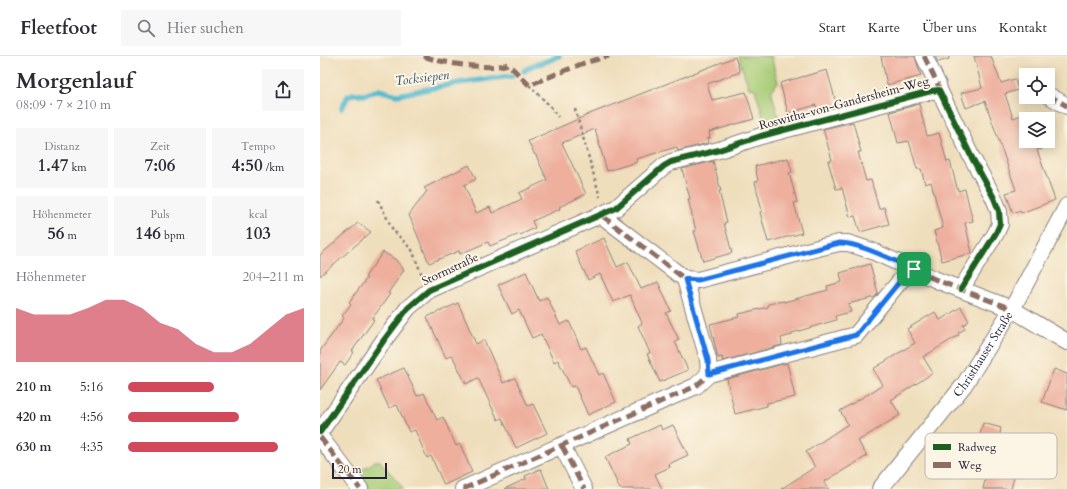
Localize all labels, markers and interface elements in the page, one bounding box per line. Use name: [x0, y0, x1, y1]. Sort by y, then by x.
search box: [121, 10, 401, 46]
text: Fleetfoot: [20, 15, 97, 41]
icon: search: [135, 17, 157, 39]
text: Hier suchen: [167, 18, 244, 38]
text: Start: [819, 18, 846, 37]
text: Karte: [868, 18, 900, 37]
text: Über uns: [922, 18, 977, 37]
text: Kontakt: [999, 18, 1047, 37]
text: Morgenlauf: [16, 66, 133, 96]
water label: Tocksiepen: [394, 66, 451, 90]
map controls: [1019, 68, 1055, 148]
button: locate: [1019, 68, 1055, 104]
button: share: [262, 69, 304, 111]
street label: Roswitha-von-Gandersheim-Weg: [757, 72, 931, 133]
text: 08:09 · 7 × 210 m: [16, 96, 111, 114]
button: layers: [1019, 112, 1055, 148]
text: Distanz: [44, 139, 80, 154]
text: Zeit: [150, 139, 170, 154]
text: Tempo: [241, 139, 275, 154]
text: 1.47: [37, 154, 68, 177]
text: 7:06: [144, 154, 176, 177]
text: 4:50: [232, 154, 263, 177]
text: km: [68, 160, 87, 175]
text: /km: [263, 160, 284, 175]
text: Höhenmeter: [32, 207, 92, 222]
text: Puls: [150, 207, 170, 222]
text: kcal: [249, 207, 267, 222]
text: 56: [47, 222, 65, 245]
text: 146: [135, 222, 161, 245]
text: 103: [245, 222, 271, 245]
text: m: [65, 228, 77, 243]
text: bpm: [161, 228, 185, 243]
street label: Stormstraße: [419, 249, 481, 289]
pin: [897, 252, 931, 286]
icon: arrive: [903, 258, 925, 280]
text: Höhenmeter: [16, 268, 86, 286]
text: 204–211 m: [242, 268, 304, 286]
street label: Christhauser Straße: [950, 308, 1017, 400]
text: 210 m: [16, 378, 51, 396]
text: 5:16: [80, 378, 103, 396]
text: 420 m: [16, 408, 51, 426]
text: 4:56: [80, 408, 103, 426]
legend: [925, 433, 1057, 479]
text: 630 m: [16, 438, 51, 456]
text: 4:35: [80, 438, 103, 456]
text: Radweg: [958, 440, 997, 455]
text: Weg: [957, 458, 982, 473]
scale bar: [332, 461, 387, 480]
text: 20 m: [338, 462, 362, 477]

